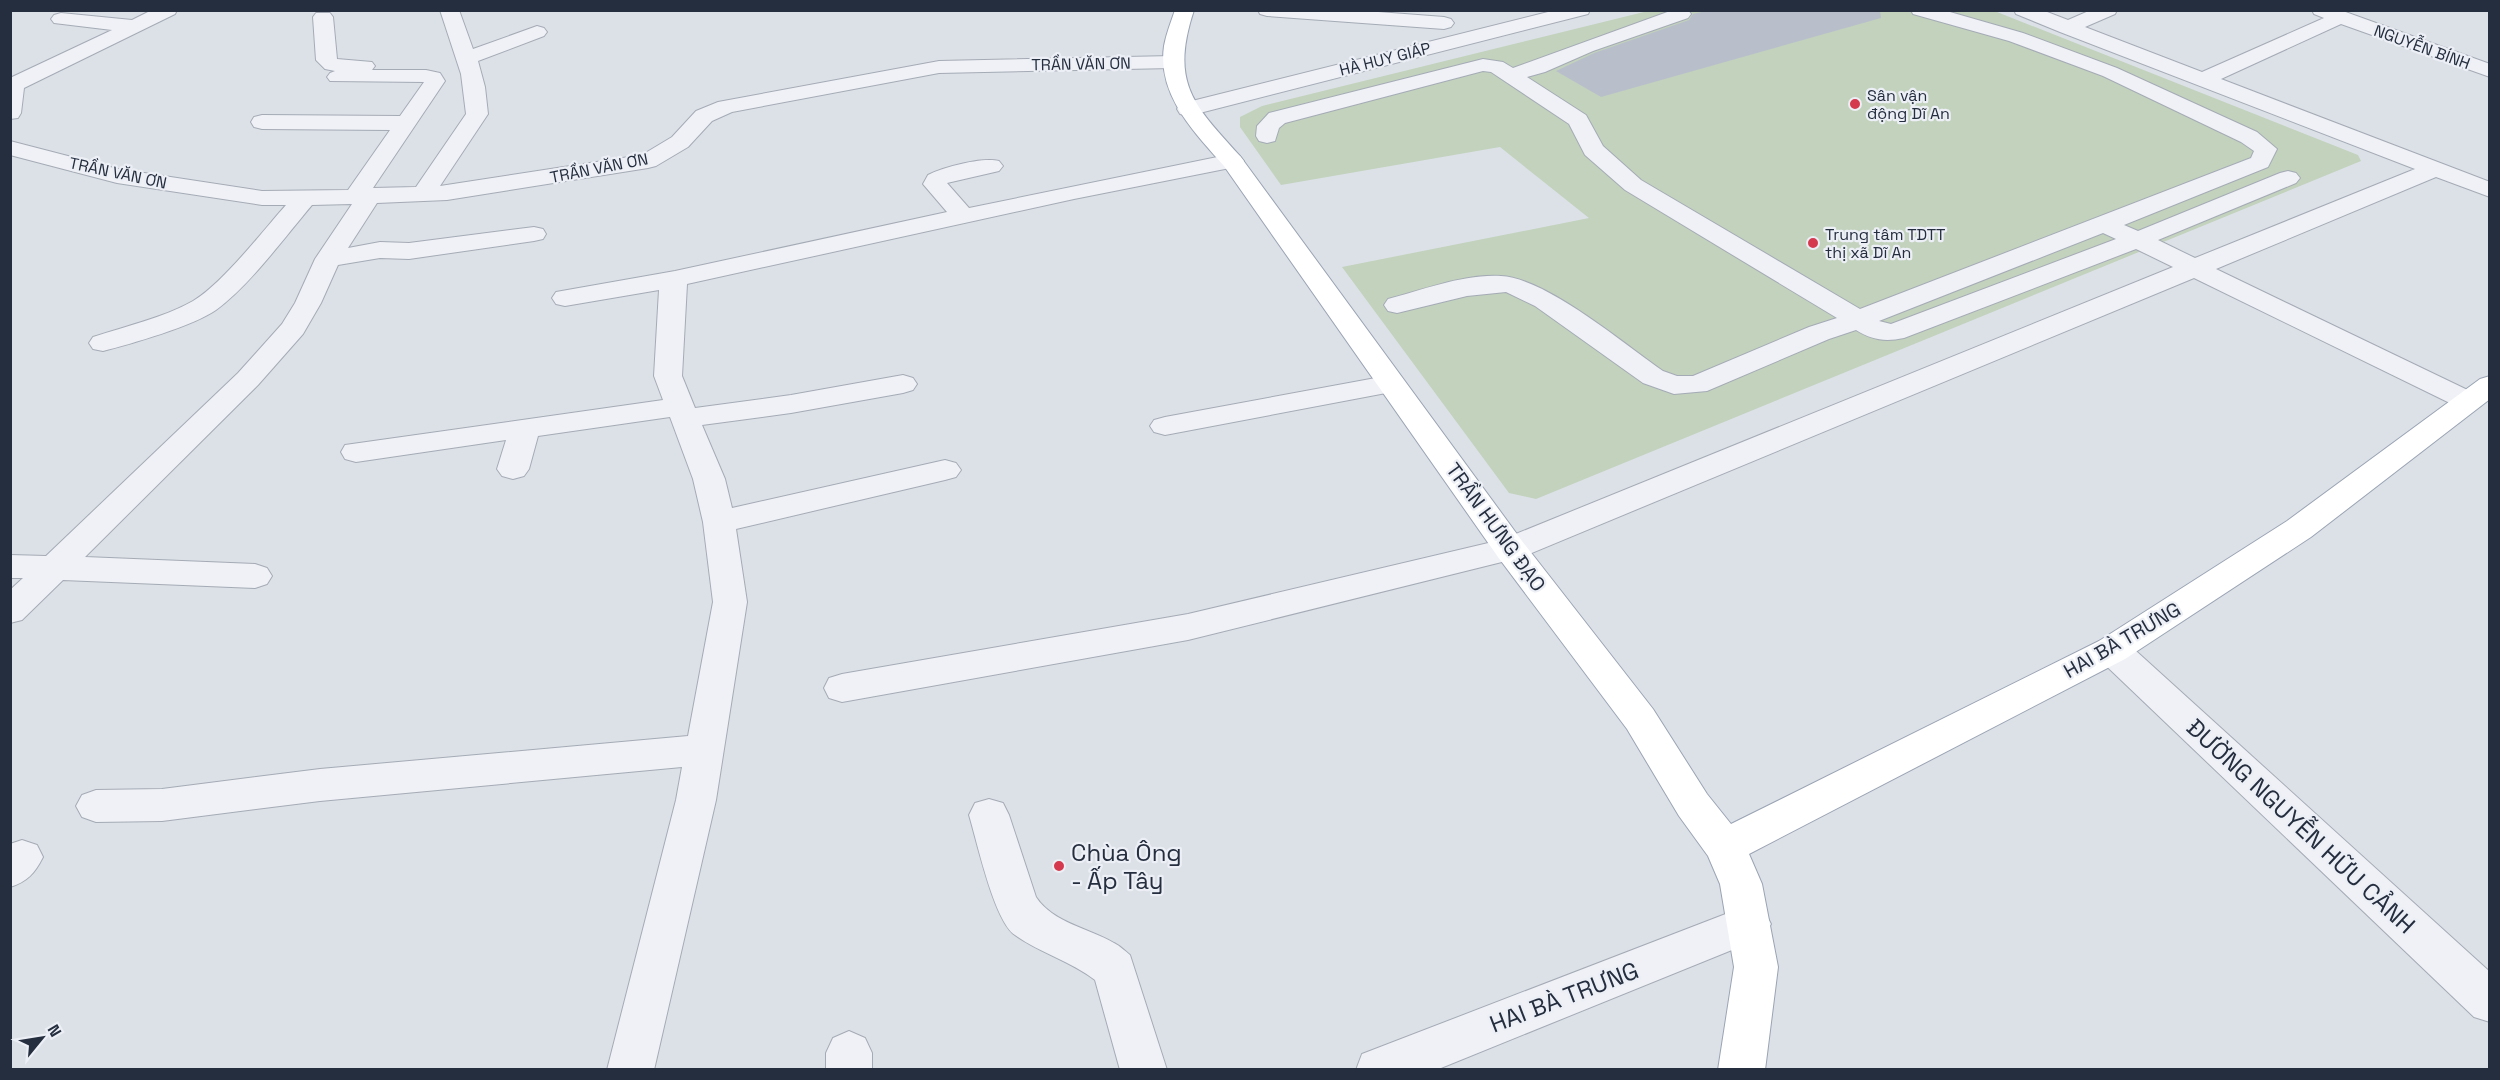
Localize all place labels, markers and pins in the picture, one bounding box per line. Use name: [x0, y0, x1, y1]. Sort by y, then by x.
place label: Sân vận động Dĩ An: [1867, 85, 1950, 124]
marker: Sân vận động Dĩ An: [1848, 97, 1862, 111]
place label: Trung tâm TDTT thị xã Dĩ An: [1825, 224, 1946, 263]
marker: Trung tâm TDTT thị xã Dĩ An: [1806, 236, 1820, 250]
place label: Chùa Ông - Ấp Tây: [1071, 837, 1182, 896]
marker: Chùa Ông - Ấp Tây: [1052, 859, 1066, 873]

